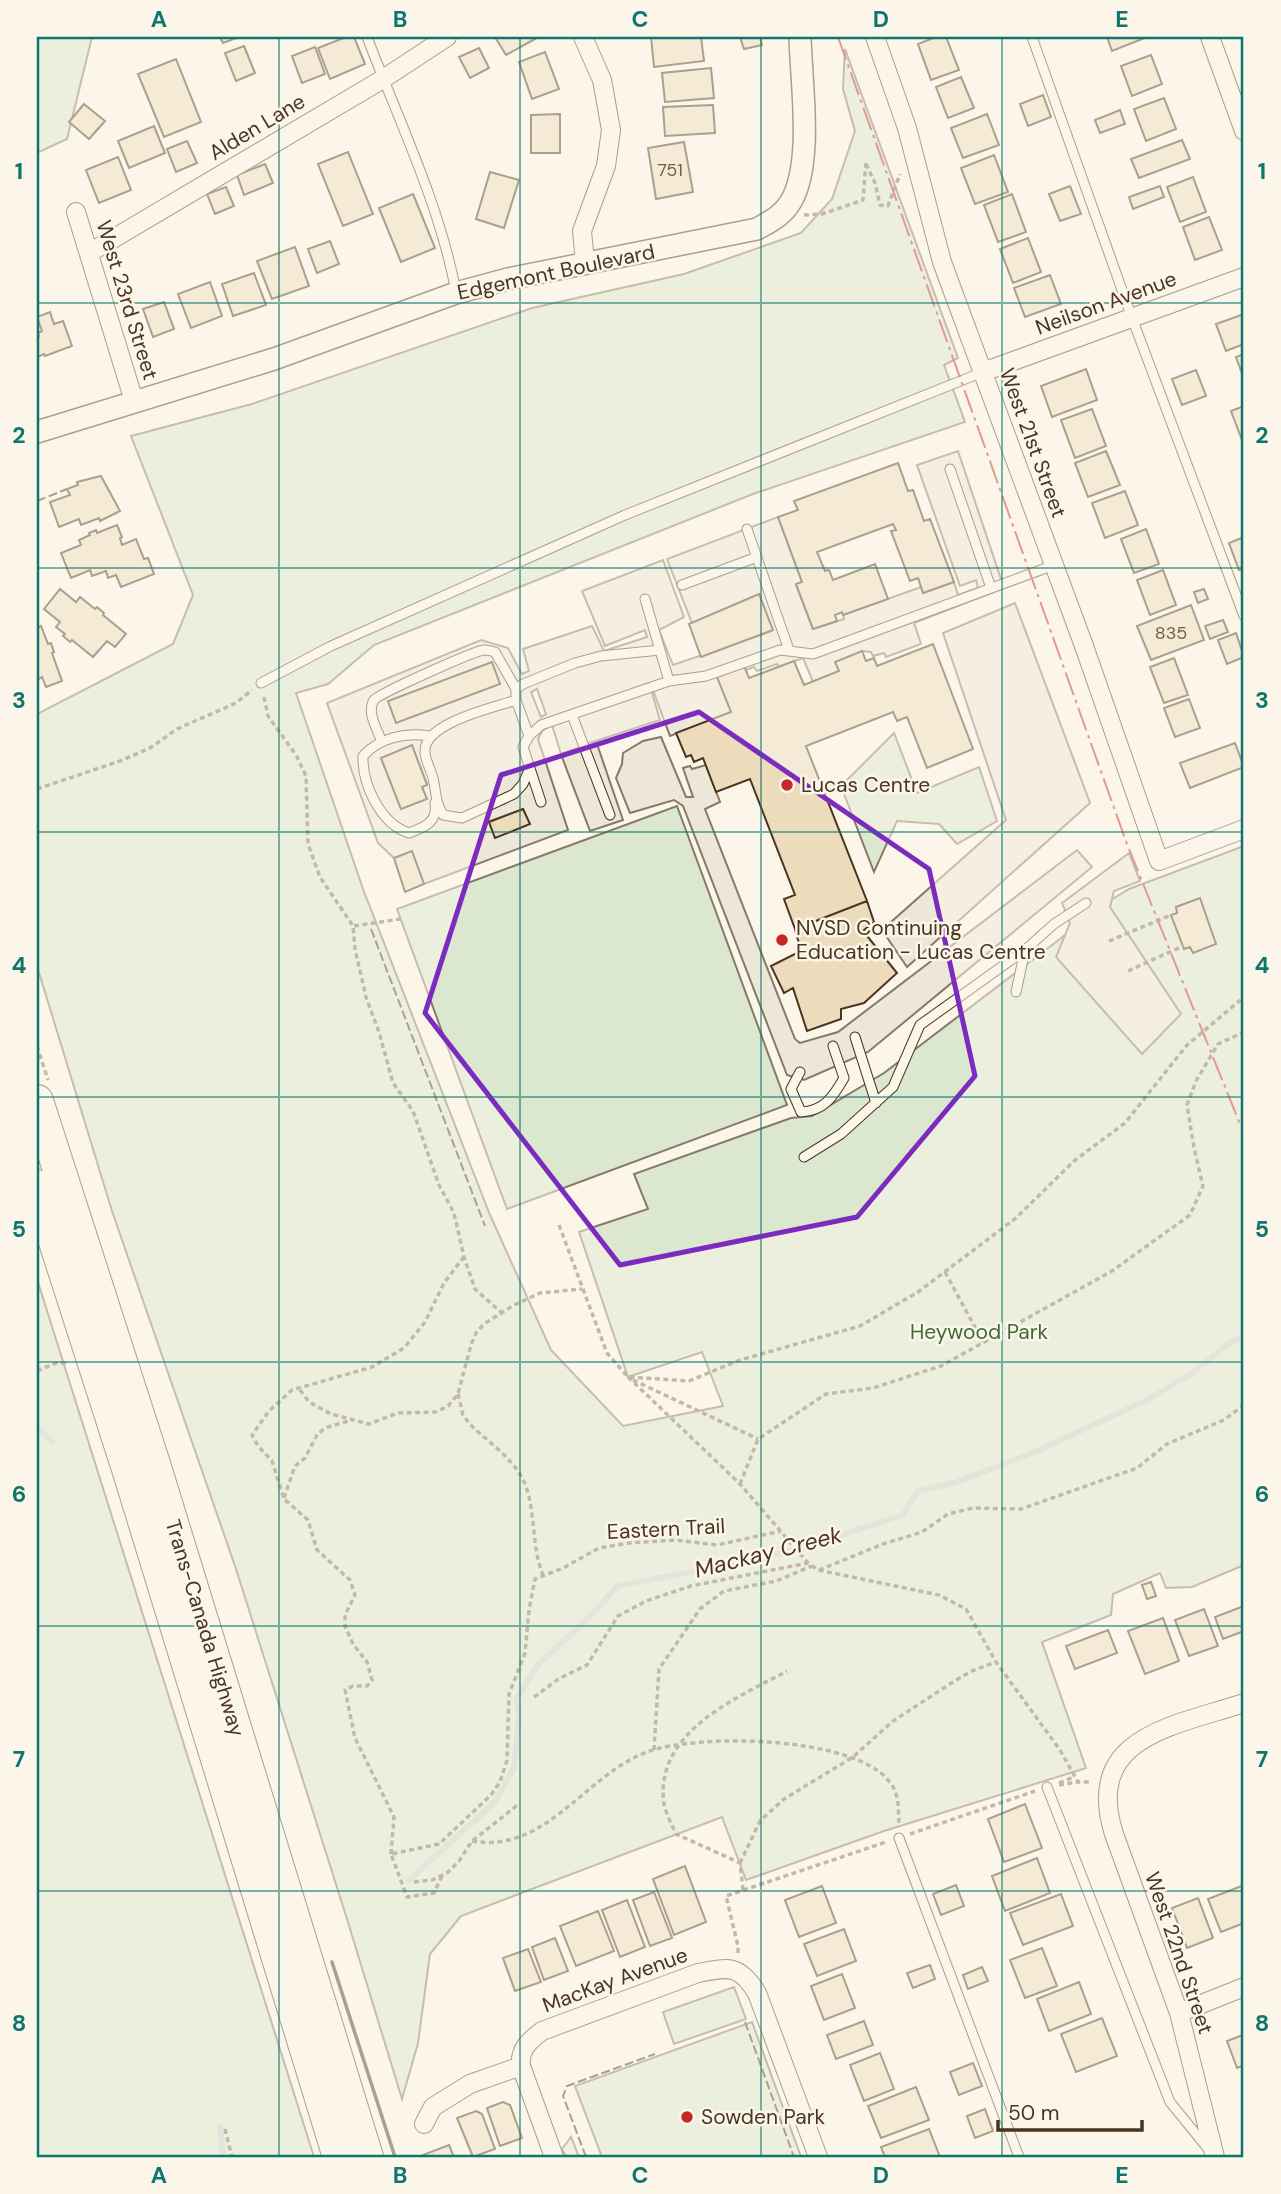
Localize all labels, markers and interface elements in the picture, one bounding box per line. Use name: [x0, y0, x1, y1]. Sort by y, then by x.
text: A: [151, 4, 167, 34]
text: B: [393, 4, 407, 34]
text: C: [632, 4, 648, 34]
text: D: [873, 4, 889, 34]
text: E: [1115, 4, 1129, 34]
street label: Alden Lane: [204, 87, 310, 167]
text: 1: [15, 156, 23, 186]
text: 1: [1258, 156, 1266, 186]
house number: 751: [657, 158, 683, 182]
street label: West 23rd Street: [89, 217, 165, 383]
street label: Edgemont Boulevard: [455, 237, 657, 307]
street label: Neilson Avenue: [1032, 264, 1180, 341]
street label: West 21st Street: [993, 364, 1073, 522]
text: 2: [12, 420, 26, 450]
text: 2: [1255, 420, 1269, 450]
house number: 835: [1155, 621, 1187, 645]
text: 3: [12, 685, 26, 715]
text: 3: [1255, 685, 1269, 715]
place label: Lucas Centre: [801, 771, 930, 799]
marker: Lucas Centre: [779, 777, 795, 793]
place label: NVSD Continuing Education - Lucas Centre: [796, 914, 1046, 966]
marker: NVSD Continuing Education - Lucas Centre: [774, 932, 790, 948]
text: 4: [12, 950, 27, 980]
text: 4: [1255, 950, 1270, 980]
text: 5: [12, 1214, 26, 1244]
text: 5: [1255, 1214, 1269, 1244]
park label: Heywood Park: [910, 1318, 1049, 1346]
text: 6: [12, 1479, 26, 1509]
text: 6: [1255, 1479, 1269, 1509]
street label: Eastern Trail: [606, 1512, 726, 1546]
street label: Trans-Canada Highway: [159, 1516, 251, 1740]
water label: Mackay Creek: [691, 1519, 845, 1585]
text: 7: [13, 1744, 25, 1774]
text: 7: [1256, 1744, 1268, 1774]
street label: West 22nd Street: [1138, 1868, 1220, 2038]
street label: MacKay Avenue: [538, 1941, 692, 2019]
text: 8: [12, 2008, 26, 2038]
text: 8: [1255, 2008, 1269, 2038]
scale bar: [998, 2089, 1141, 2133]
text: 50 m: [1008, 2099, 1059, 2127]
place label: Sowden Park: [701, 2103, 825, 2131]
marker: Sowden Park: [679, 2109, 695, 2125]
text: A: [151, 2160, 167, 2190]
text: B: [393, 2160, 407, 2190]
text: C: [632, 2160, 648, 2190]
text: D: [873, 2160, 889, 2190]
text: E: [1115, 2160, 1129, 2190]

